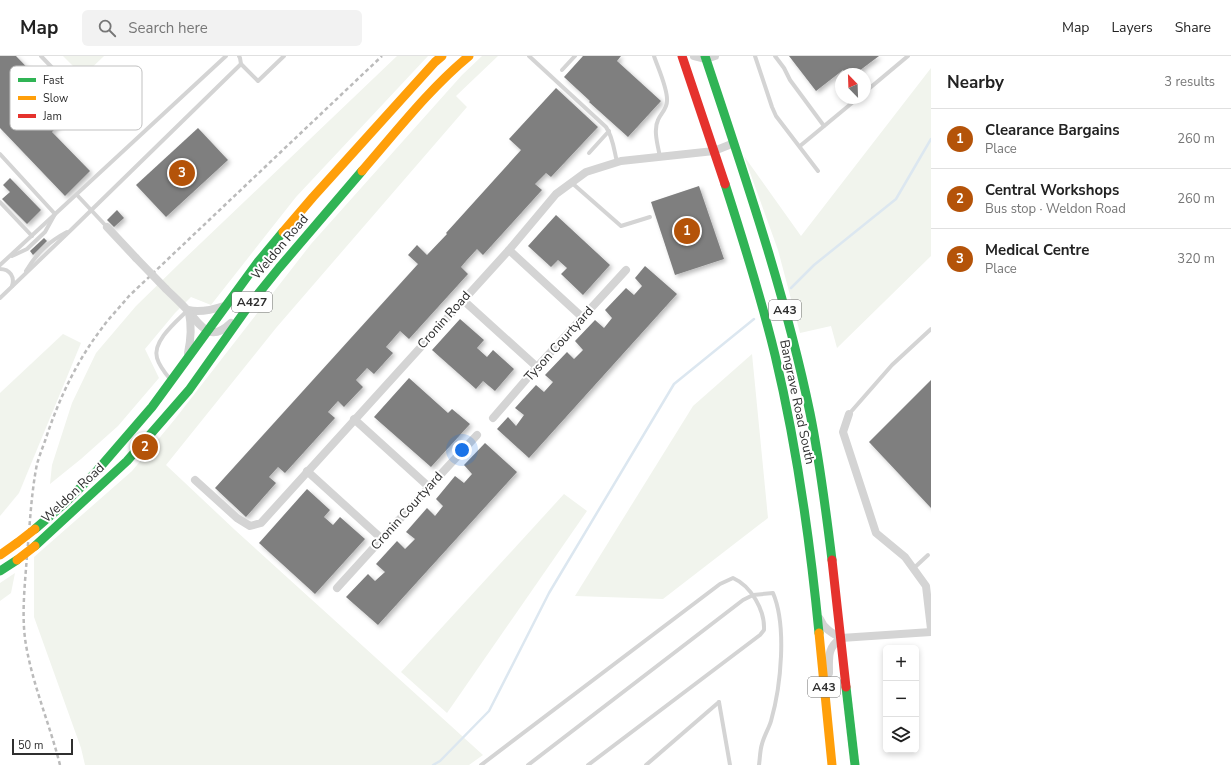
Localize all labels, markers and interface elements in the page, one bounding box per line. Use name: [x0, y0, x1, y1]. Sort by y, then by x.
search box: [82, 10, 362, 46]
text: Map: [20, 15, 58, 41]
icon: search: [96, 17, 118, 39]
text: Search here: [128, 18, 208, 38]
text: Map: [1062, 18, 1089, 37]
text: Layers: [1111, 18, 1153, 37]
text: Share: [1175, 18, 1211, 37]
legend: [10, 66, 142, 130]
north arrow: [835, 68, 871, 104]
text: Nearby: [947, 71, 1004, 94]
text: Fast: [43, 73, 64, 88]
text: 3 results: [1164, 73, 1215, 91]
text: Slow: [43, 91, 68, 106]
text: Jam: [42, 109, 62, 124]
text: Clearance Bargains: [985, 120, 1120, 140]
text: 1: [956, 130, 964, 148]
text: 260 m: [1177, 130, 1215, 148]
text: Place: [985, 140, 1017, 158]
pin: 3: [169, 158, 195, 188]
text: Central Workshops: [985, 180, 1119, 200]
text: 2: [956, 190, 964, 208]
text: 260 m: [1177, 190, 1215, 208]
text: Bus stop · Weldon Road: [985, 200, 1126, 218]
street label: Weldon Road: [247, 211, 313, 283]
pin: 1: [674, 216, 700, 246]
text: Medical Centre: [985, 240, 1089, 260]
text: 3: [956, 250, 964, 268]
text: 320 m: [1177, 250, 1215, 268]
text: Place: [985, 260, 1017, 278]
street label: Cronin Road: [413, 287, 475, 353]
road number: A427: [232, 292, 272, 312]
road number: A43: [769, 300, 801, 320]
street label: Tyson Courtyard: [520, 302, 598, 386]
street label: Bangrave Road South: [775, 338, 819, 466]
pin: 2: [132, 432, 158, 462]
your location: [452, 440, 472, 460]
street label: Weldon Road: [38, 459, 108, 527]
street label: Cronin Courtyard: [367, 468, 447, 554]
map controls: [883, 645, 919, 753]
button: +: [883, 645, 919, 681]
road number: A43: [808, 677, 840, 697]
button: −: [883, 681, 919, 717]
button: layers: [883, 717, 919, 753]
scale bar: [12, 737, 73, 756]
text: 50 m: [18, 738, 43, 753]

